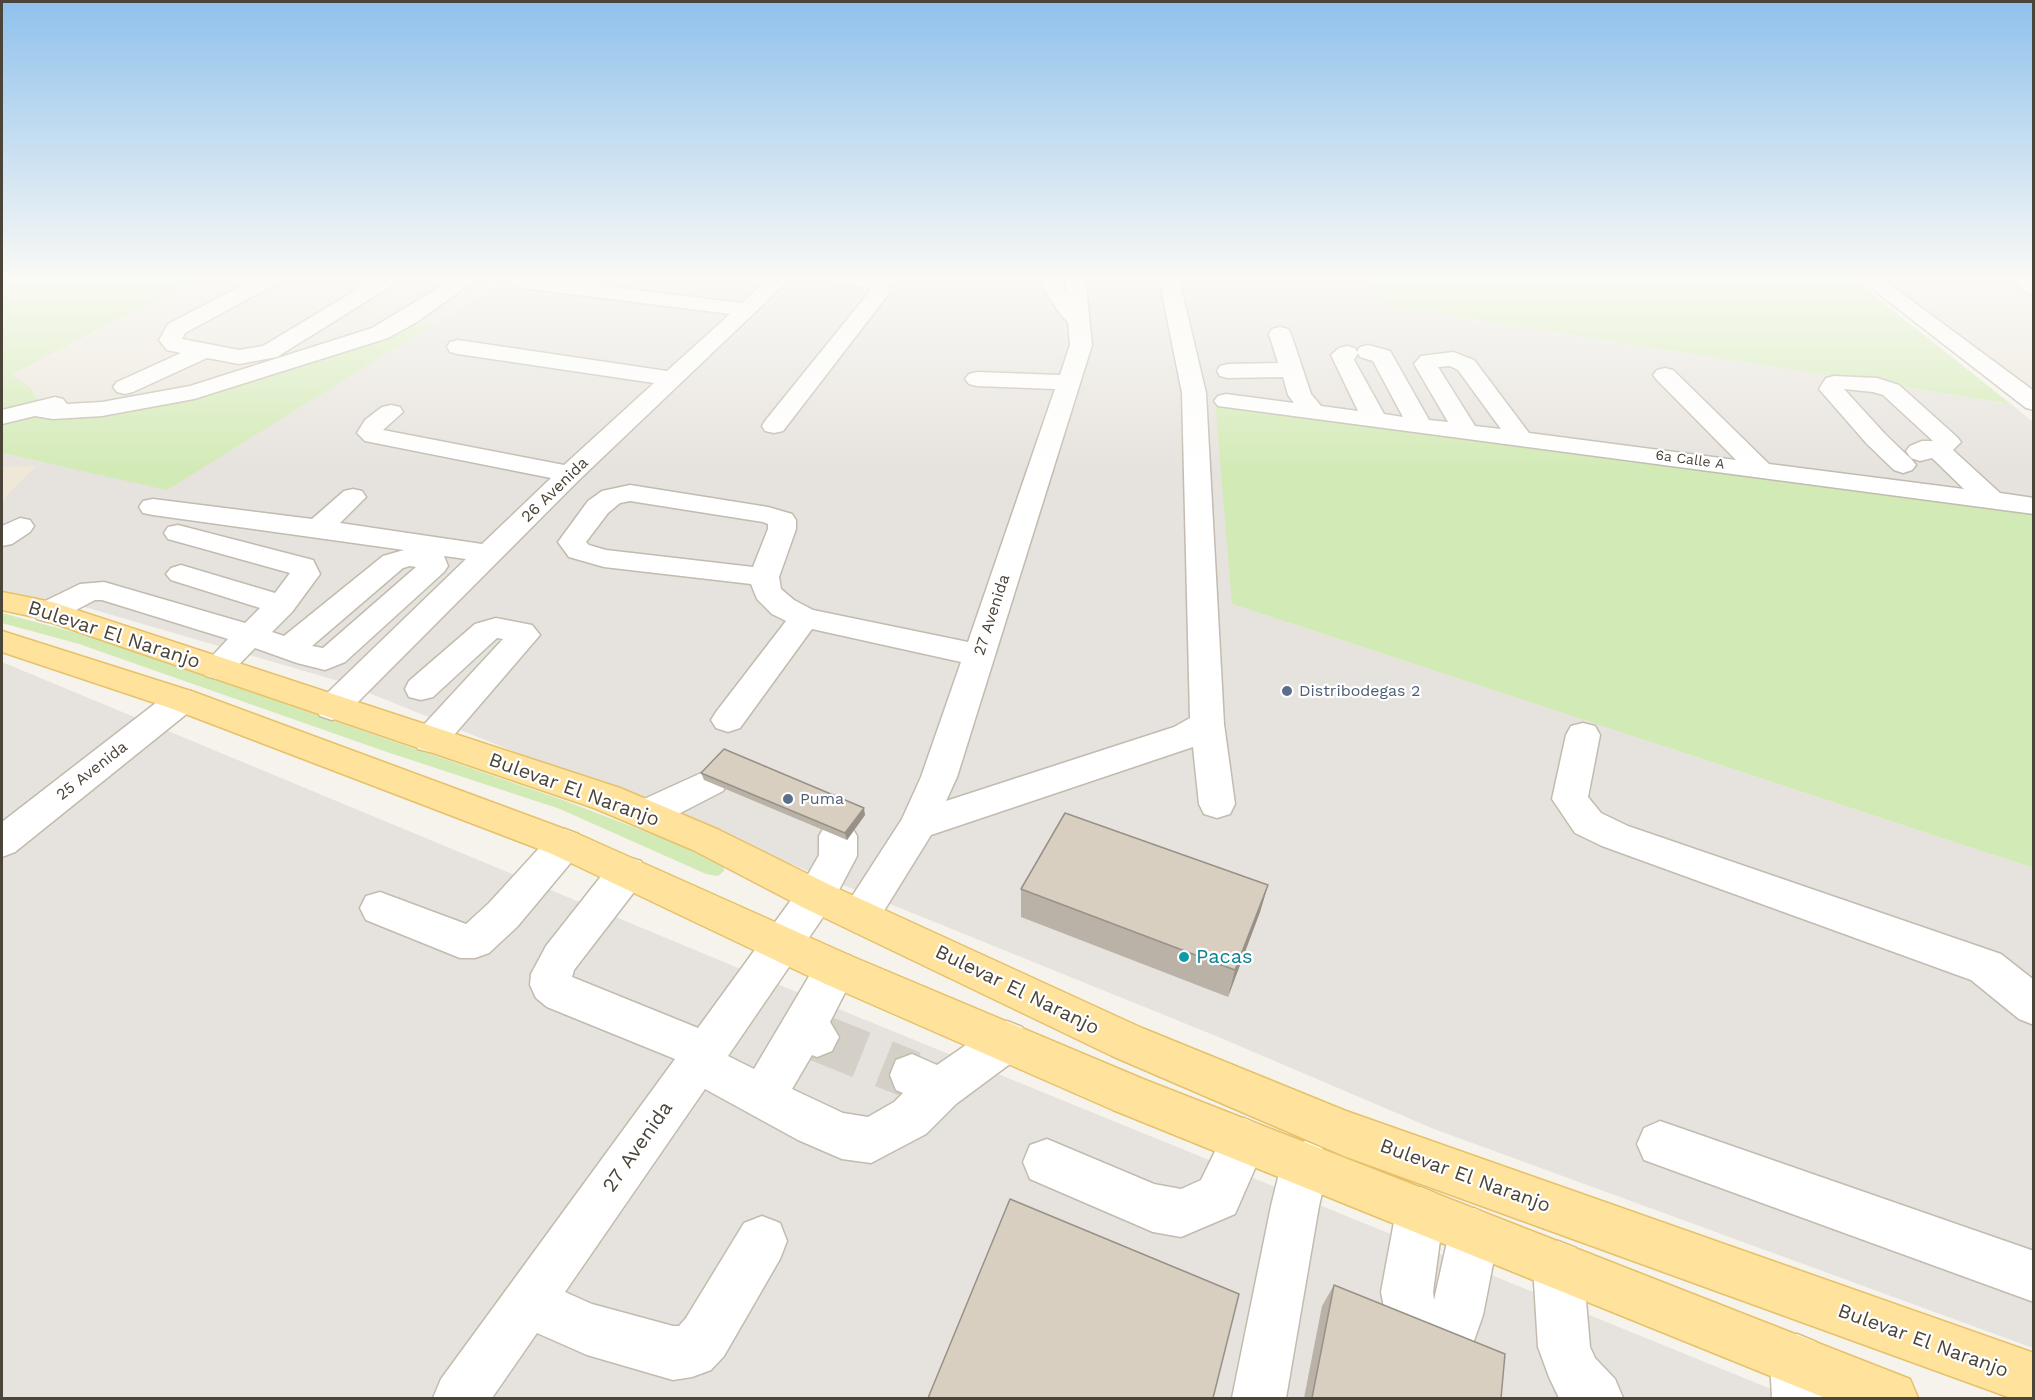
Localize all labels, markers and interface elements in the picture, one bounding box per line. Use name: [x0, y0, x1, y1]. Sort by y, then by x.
street label: 6a Calle A: [1654, 447, 1726, 473]
street label: 26 Avenida: [518, 453, 592, 527]
street label: 27 Avenida: [970, 572, 1014, 658]
street label: Bulevar El Naranjo: [25, 596, 203, 674]
place label: Distribodegas 2: [1299, 681, 1420, 701]
marker: Distribodegas 2: [1280, 684, 1294, 698]
street label: 25 Avenida: [53, 737, 131, 805]
street label: Bulevar El Naranjo: [485, 748, 663, 832]
place label: Puma: [800, 789, 844, 809]
marker: Puma: [781, 792, 795, 806]
street label: Bulevar El Naranjo: [931, 940, 1103, 1040]
place label: Pacas: [1196, 945, 1253, 969]
marker: Pacas: [1177, 950, 1191, 964]
street label: 27 Avenida: [598, 1097, 678, 1197]
street label: Bulevar El Naranjo: [1376, 1134, 1554, 1218]
street label: Bulevar El Naranjo: [1834, 1299, 2012, 1383]

